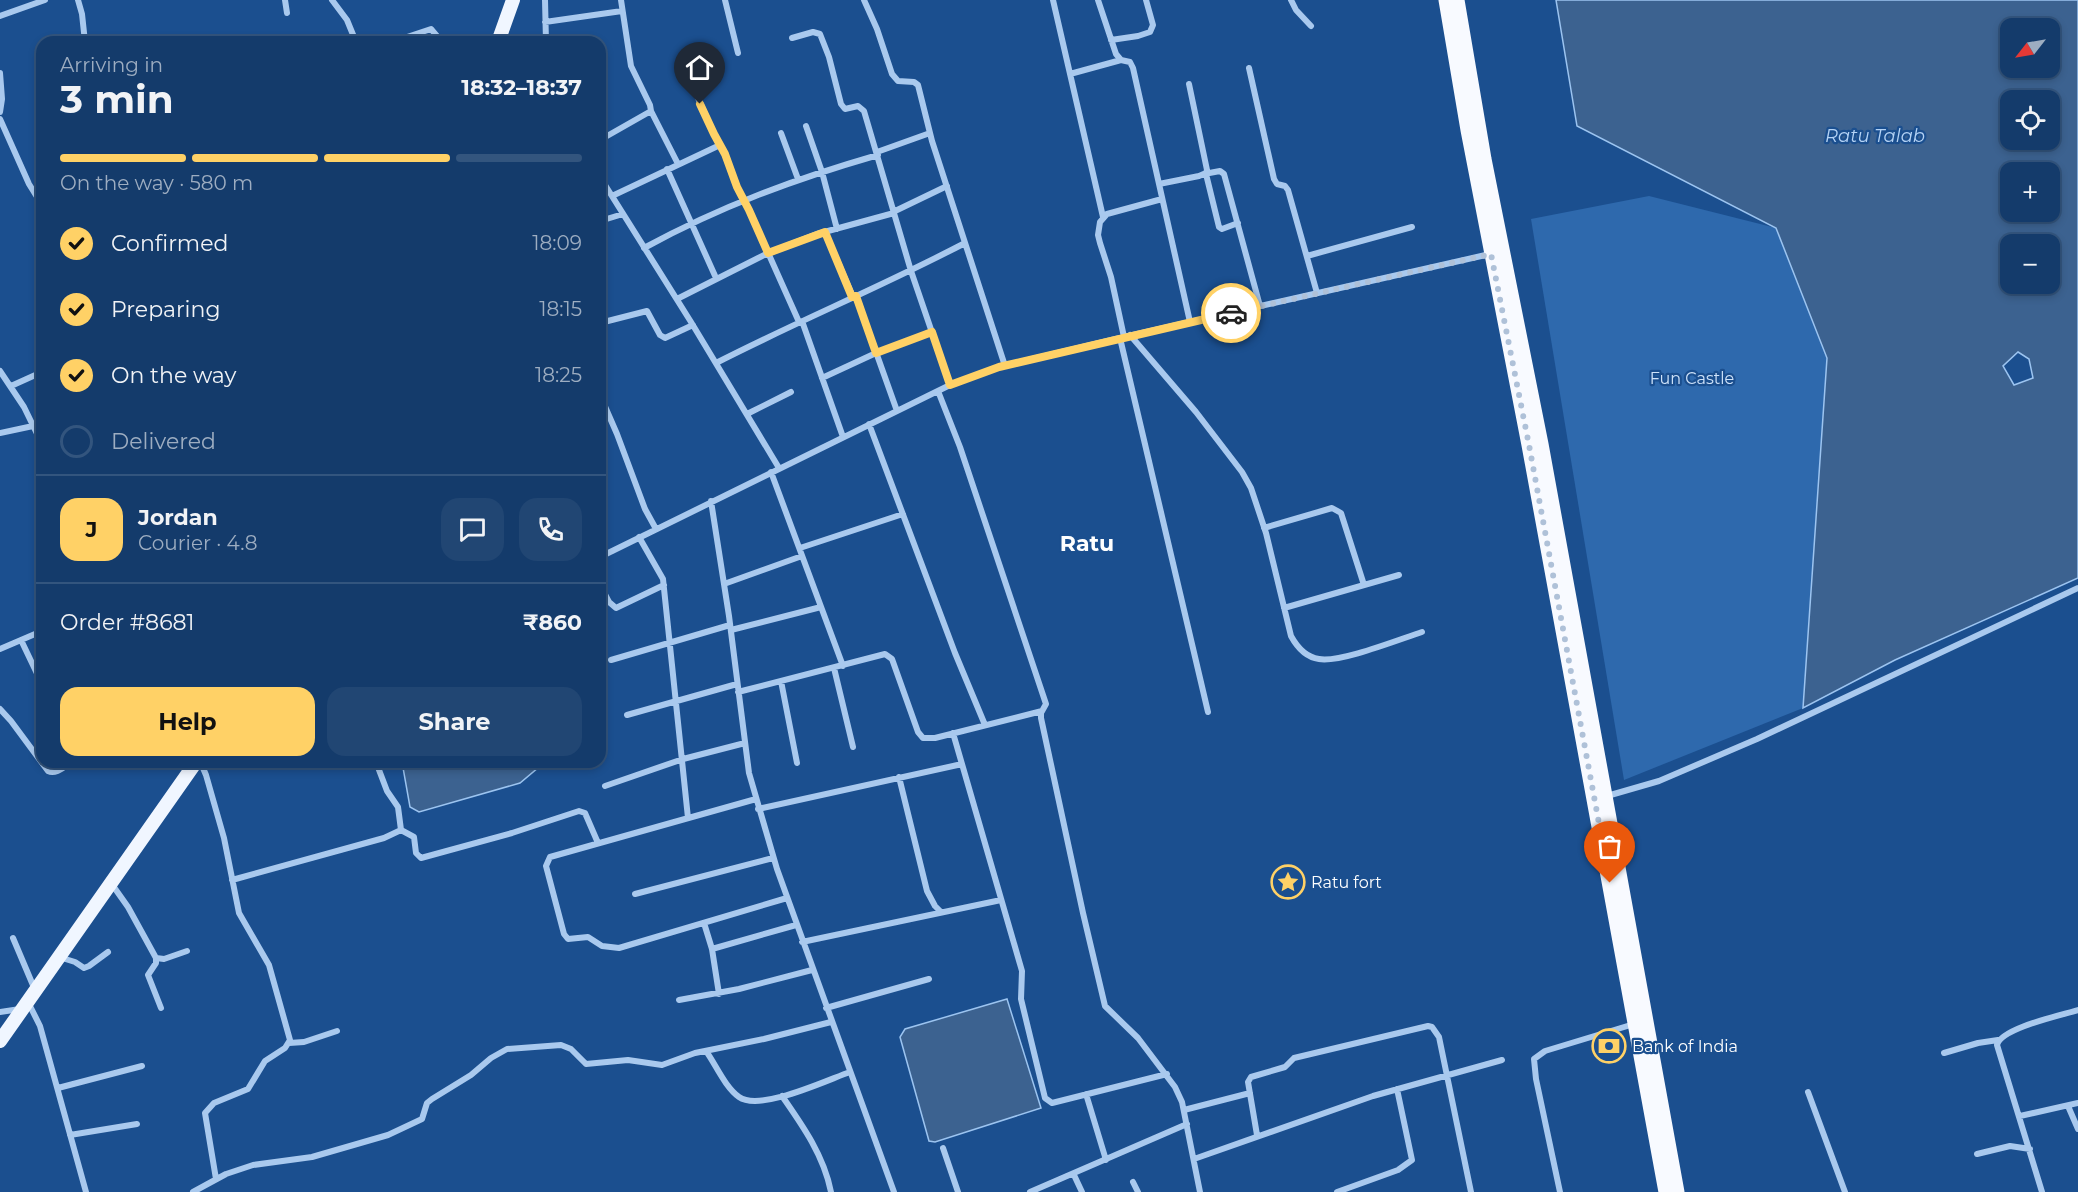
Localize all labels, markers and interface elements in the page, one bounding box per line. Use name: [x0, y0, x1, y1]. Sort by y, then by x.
north arrow: [2000, 18, 2060, 78]
map controls: [2000, 18, 2060, 294]
pin: [674, 42, 725, 104]
icon: home: [683, 51, 716, 84]
text: Arriving in: [60, 53, 163, 77]
text: 18:32–18:37: [461, 74, 582, 101]
text: 3 min: [60, 75, 174, 123]
button: locate: [2000, 90, 2060, 150]
water label: Ratu Talab: [1825, 125, 1925, 147]
button: +: [2000, 162, 2060, 222]
text: On the way · 580 m: [60, 171, 253, 195]
icon: check: [60, 227, 93, 260]
text: Confirmed: [111, 230, 228, 257]
text: 18:09: [532, 231, 582, 255]
button: −: [2000, 234, 2060, 294]
courier: [1201, 283, 1261, 343]
icon: check: [60, 293, 93, 326]
text: Preparing: [111, 296, 220, 323]
text: 18:15: [539, 297, 582, 321]
icon: car: [1215, 297, 1248, 330]
icon: check: [60, 359, 93, 392]
text: On the way: [111, 362, 236, 389]
text: 18:25: [535, 363, 582, 387]
park label: Fun Castle: [1650, 369, 1734, 388]
text: Delivered: [111, 428, 216, 455]
button: chat: [441, 498, 504, 561]
button: phone: [519, 498, 582, 561]
text: Jordan: [138, 504, 218, 531]
text: J: [86, 516, 97, 543]
district label: Ratu: [1060, 530, 1114, 557]
text: Courier · 4.8: [138, 531, 257, 555]
text: Order #8681: [60, 609, 195, 636]
text: ₹860: [523, 609, 582, 636]
button: Help: [60, 687, 315, 756]
button: Share: [327, 687, 582, 756]
pin: [1584, 821, 1635, 883]
icon: bag: [1593, 830, 1626, 863]
place icon: Ratu fort: [1270, 864, 1306, 900]
place label: Ratu fort: [1311, 873, 1382, 892]
bank icon: Bank of India: [1591, 1028, 1627, 1064]
place label: Bank of India: [1632, 1037, 1738, 1056]

